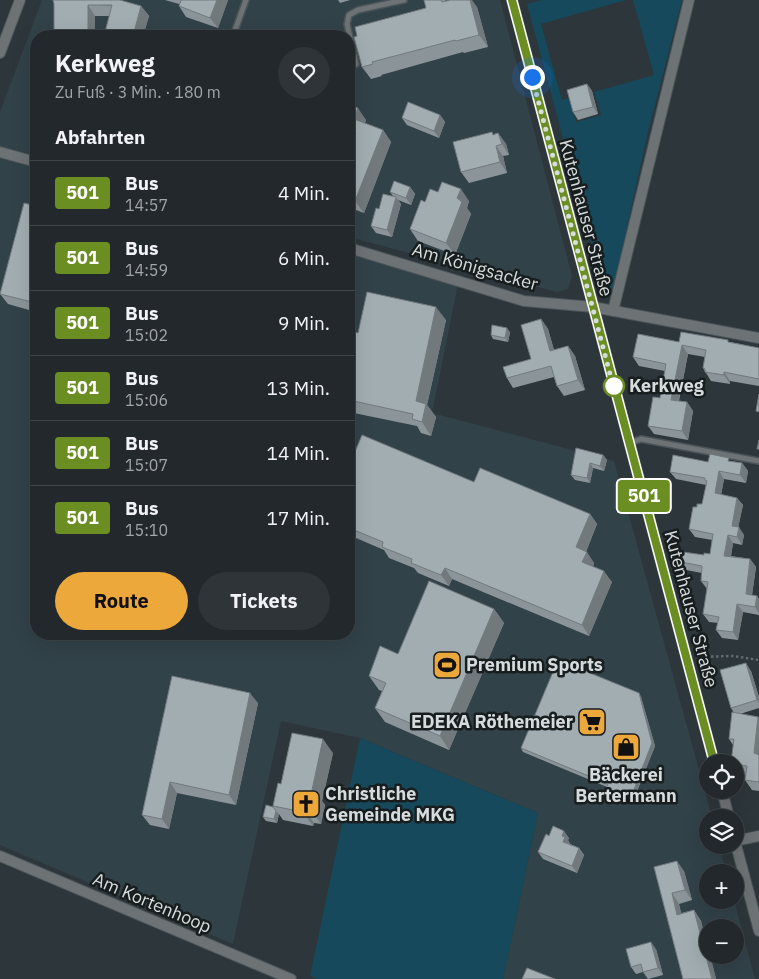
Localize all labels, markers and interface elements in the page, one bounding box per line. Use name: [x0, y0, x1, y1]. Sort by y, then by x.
text: Kerkweg: [55, 47, 155, 79]
button: heart: [278, 47, 330, 99]
your location: [520, 65, 545, 90]
text: Zu Fuß · 3 Min. · 180 m: [55, 82, 221, 102]
text: Abfahrten: [55, 125, 145, 149]
street label: Kutenhauser Straße: [554, 137, 619, 299]
text: Bus: [125, 171, 159, 195]
text: 501: [66, 181, 99, 204]
text: 4 Min.: [278, 181, 330, 205]
text: 14:57: [125, 195, 168, 215]
text: Bus: [125, 236, 159, 260]
street label: Am Königsacker: [410, 238, 541, 296]
text: 501: [66, 246, 99, 269]
text: 6 Min.: [278, 246, 330, 270]
text: 14:59: [125, 260, 168, 280]
text: Bus: [125, 301, 159, 325]
text: 501: [66, 311, 99, 334]
text: 9 Min.: [278, 311, 330, 335]
text: 15:02: [125, 325, 168, 345]
text: Bus: [125, 366, 159, 390]
place label: Kerkweg: [629, 374, 704, 397]
marker: Kerkweg: [603, 375, 625, 397]
text: 501: [66, 376, 99, 399]
text: 13 Min.: [267, 376, 330, 400]
text: 15:06: [125, 390, 168, 410]
text: Bus: [125, 431, 159, 455]
text: 501: [66, 441, 99, 464]
text: 14 Min.: [267, 441, 330, 465]
text: 15:07: [125, 455, 168, 475]
line badge: 501: [615, 480, 673, 512]
text: 501: [628, 484, 660, 507]
text: Bus: [125, 496, 159, 520]
text: 501: [66, 506, 99, 529]
text: 17 Min.: [267, 506, 330, 530]
text: 15:10: [125, 520, 168, 540]
street label: Kutenhauser Straße: [659, 528, 724, 690]
button: Route: [55, 572, 188, 630]
button: Tickets: [198, 572, 330, 630]
sports icon: Premium Sports: [432, 650, 462, 680]
place label: Premium Sports: [466, 653, 603, 676]
supermarket icon: EDEKA Röthemeier: [577, 707, 607, 737]
place label: EDEKA Röthemeier: [411, 710, 573, 733]
shop icon: Bäckerei Bertermann: [611, 732, 641, 762]
map controls: [699, 754, 744, 964]
button: locate: [699, 754, 744, 799]
place label: Bäckerei Bertermann: [575, 763, 677, 807]
place label: Christliche Gemeinde MKG: [325, 782, 455, 826]
church icon: Christliche Gemeinde MKG: [291, 789, 321, 819]
button: layers: [699, 809, 744, 854]
button: +: [699, 864, 744, 909]
street label: Am Kortenhoop: [90, 867, 215, 938]
button: −: [699, 919, 744, 964]

